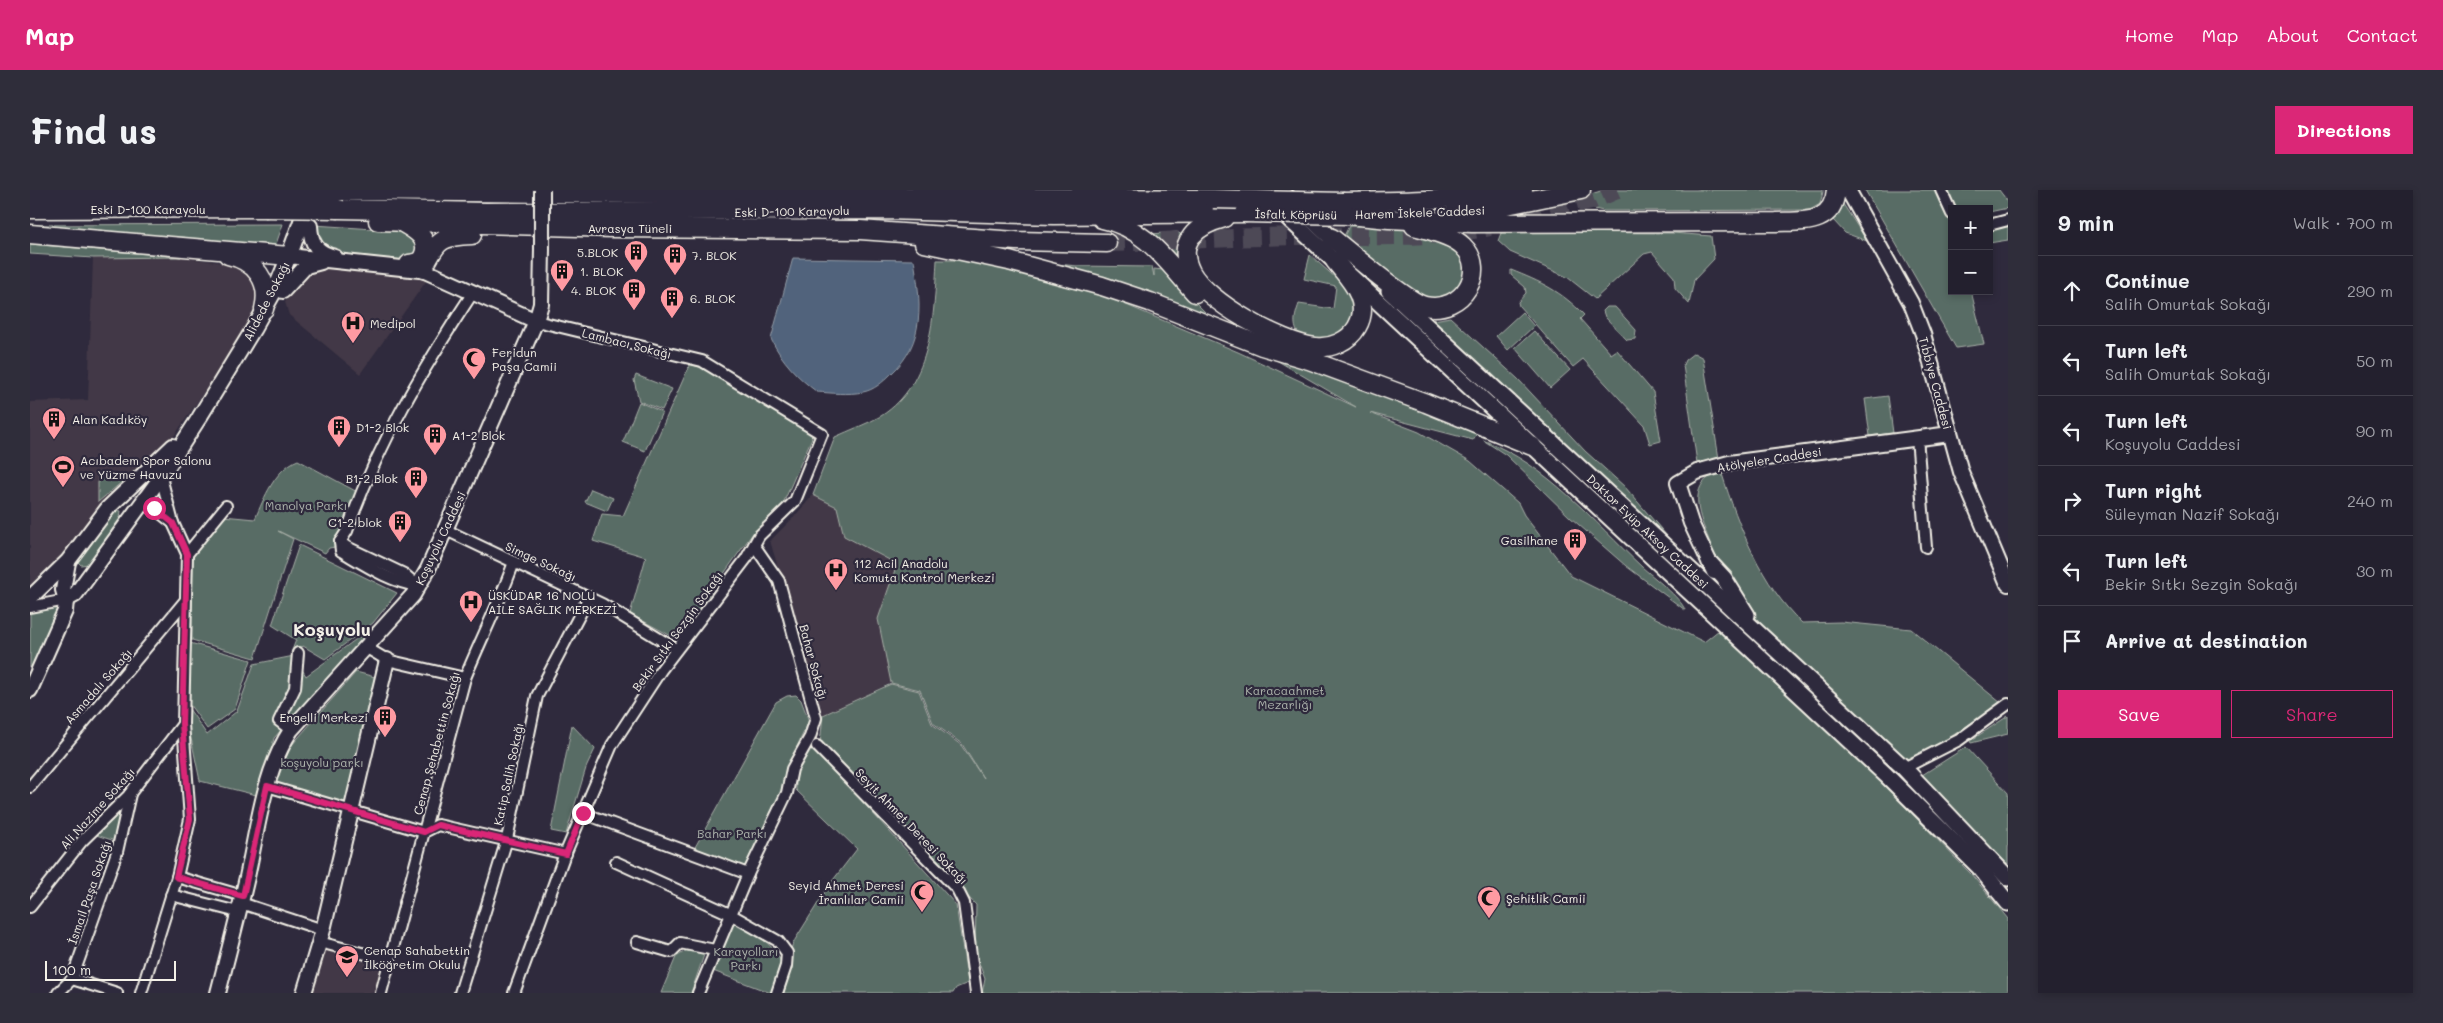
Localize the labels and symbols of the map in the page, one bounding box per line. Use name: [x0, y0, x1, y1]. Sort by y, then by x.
street label: Eski D-100 Karayolu: [90, 201, 206, 217]
street label: Eski D-100 Karayolu: [734, 202, 850, 220]
street label: Harem İskele Caddesi: [1355, 202, 1485, 222]
street label: İsfalt Köprüsü: [1255, 205, 1337, 223]
street label: Avrasya Tüneli: [588, 220, 672, 236]
building icon: 5.BLOK: [623, 239, 649, 273]
building icon: 7. BLOK: [662, 242, 688, 276]
place label: 5.BLOK: [577, 244, 619, 260]
place label: 7. BLOK: [692, 247, 737, 263]
street label: Alidede Sokağı: [239, 258, 293, 344]
building icon: 1. BLOK: [549, 258, 575, 292]
place label: 1. BLOK: [580, 263, 624, 279]
building icon: 4. BLOK: [621, 277, 647, 311]
place label: 4. BLOK: [571, 282, 617, 298]
building icon: 6. BLOK: [659, 285, 685, 319]
place label: 6. BLOK: [690, 290, 736, 306]
hospital icon: Medipol: [340, 310, 366, 344]
place label: Medipol: [370, 315, 416, 331]
street label: Lambacı Sokağı: [581, 324, 673, 362]
street label: Tıbbiye Caddesi: [1916, 335, 1956, 431]
place label: Feridun Paşa Camii: [492, 344, 557, 374]
mosque icon: Feridun Paşa Camii: [461, 346, 487, 380]
building icon: Alan Kadıköy: [41, 406, 67, 440]
place label: Alan Kadıköy: [72, 411, 147, 427]
building icon: D1-2 Blok: [326, 414, 352, 448]
place label: D1-2 Blok: [356, 419, 409, 435]
building icon: A1-2 Blok: [422, 422, 448, 456]
place label: A1-2 Blok: [452, 427, 505, 443]
street label: Atölyeler Caddesi: [1715, 443, 1823, 475]
place label: Acıbadem Spor Salonu ve Yüzme Havuzu: [80, 452, 211, 482]
sports icon: Acıbadem Spor Salonu ve Yüzme Havuzu: [50, 454, 76, 488]
building icon: B1-2 Blok: [403, 465, 429, 499]
place label: B1-2 Blok: [346, 470, 398, 486]
street label: Doktor Eyüp Aksoy Caddesi: [1584, 470, 1712, 592]
street label: Koşuyolu Caddesi: [411, 488, 469, 588]
route start: [143, 497, 166, 520]
park label: Manolya Parkı: [265, 497, 347, 513]
building icon: C1-2 blok: [387, 509, 413, 543]
place label: C1-2 blok: [328, 514, 382, 530]
building icon: Gasilhane: [1562, 527, 1588, 561]
place label: Gasilhane: [1501, 532, 1558, 548]
street label: Simge Sokağı: [503, 538, 579, 584]
place label: 112 Acil Anadolu Komuta Kontrol Merkezi: [854, 555, 995, 585]
hospital icon: 112 Acil Anadolu Komuta Kontrol Merkezi: [823, 557, 849, 591]
street label: Bekir Sıtkı Sezgin Sokağı: [628, 568, 726, 694]
place label: ÜSKÜDAR 16 NOLU AİLE SAĞLIK MERKEZİ: [488, 587, 617, 617]
hospital icon: ÜSKÜDAR 16 NOLU AİLE SAĞLIK MERKEZİ: [458, 589, 484, 623]
district label: Koşuyolu: [293, 617, 371, 641]
street label: Bahar Sokağı: [796, 622, 832, 702]
street label: Asmadalı Sokağı: [61, 645, 135, 727]
street label: Cenap Şehabettin Sokağı: [409, 669, 463, 817]
park label: Karacaahmet Mezarlığı: [1245, 682, 1325, 712]
building icon: Engelli Merkezi: [372, 704, 398, 738]
place label: Engelli Merkezi: [279, 709, 368, 725]
street label: Katip Salih Sokağı: [489, 721, 527, 827]
park label: koşuyolu parkı: [280, 754, 364, 770]
street label: Ali Nazime Sokağı: [56, 764, 138, 852]
street label: Seyit Ahmet Deresi Sokağı: [852, 765, 972, 887]
route end: [572, 802, 595, 825]
park label: Bahar Parkı: [697, 825, 767, 841]
street label: İsmail Paşa Sokağı: [64, 838, 114, 946]
place label: Seyid Ahmet Deresi İranlılar Camii: [789, 877, 904, 907]
mosque icon: Seyid Ahmet Deresi İranlılar Camii: [909, 879, 935, 913]
mosque icon: Şehitlik Camii: [1476, 885, 1502, 919]
place label: Şehitlik Camii: [1506, 890, 1586, 906]
place label: Cenap Sahabettin İlköğretim Okulu: [364, 942, 470, 972]
park label: Karayolları Parkı: [714, 943, 778, 973]
school or university icon: Cenap Sahabettin İlköğretim Okulu: [334, 944, 360, 978]
scale bar: [45, 958, 176, 981]

